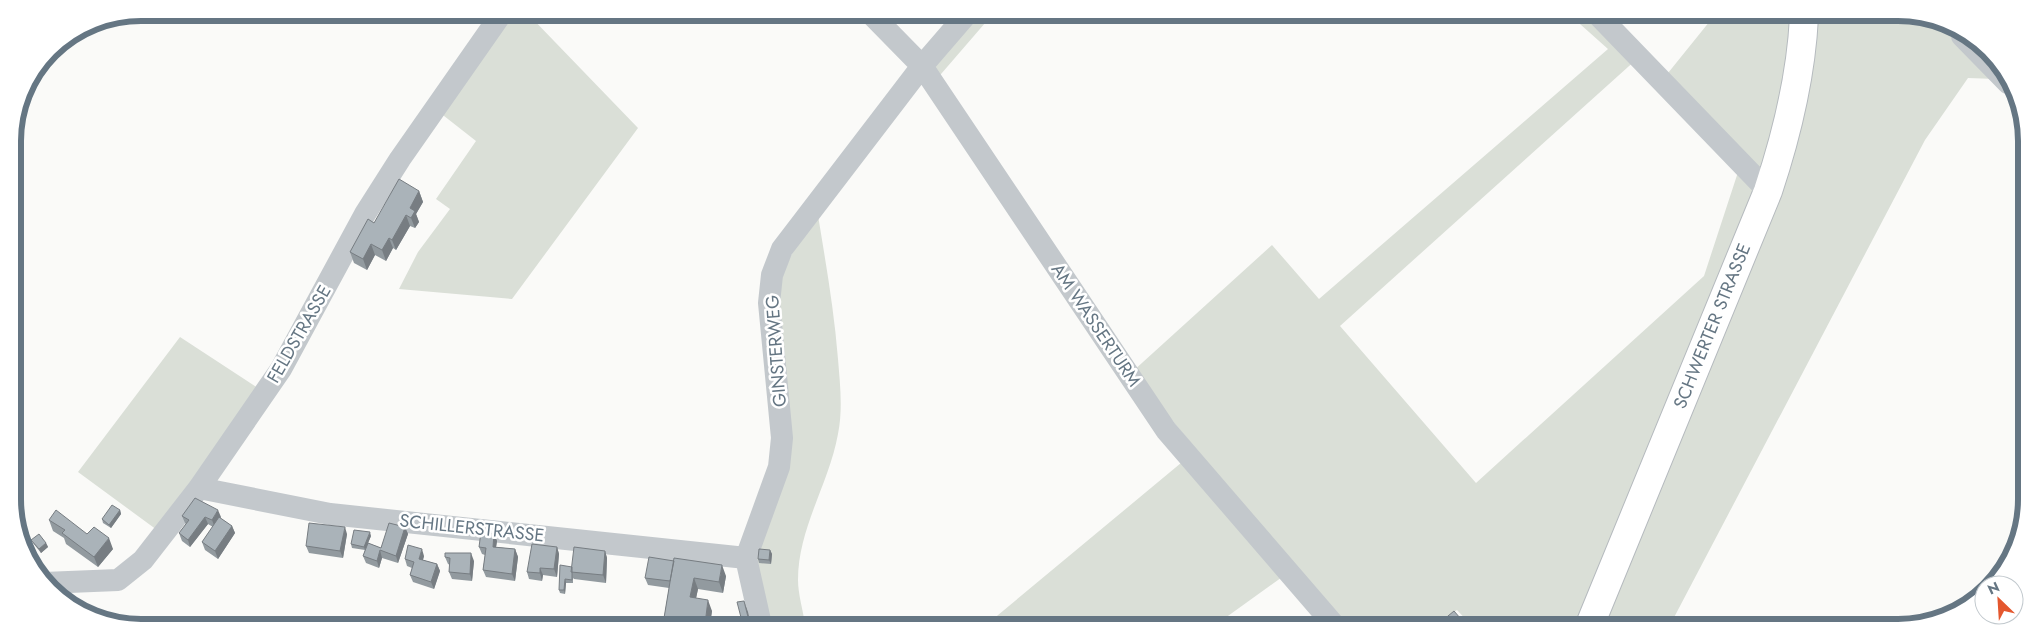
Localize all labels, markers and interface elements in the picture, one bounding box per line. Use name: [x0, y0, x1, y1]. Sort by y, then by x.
street label: SCHWERTER STRASSE: [1667, 239, 1757, 413]
street label: AM WASSERTURM: [1045, 258, 1147, 392]
street label: FELDSTRASSE: [260, 280, 338, 388]
street label: GINSTERWEG: [759, 294, 793, 408]
street label: SCHILLERSTRASSE: [398, 507, 546, 549]
north arrow: [1974, 575, 2024, 625]
text: N: [1984, 577, 2003, 600]

